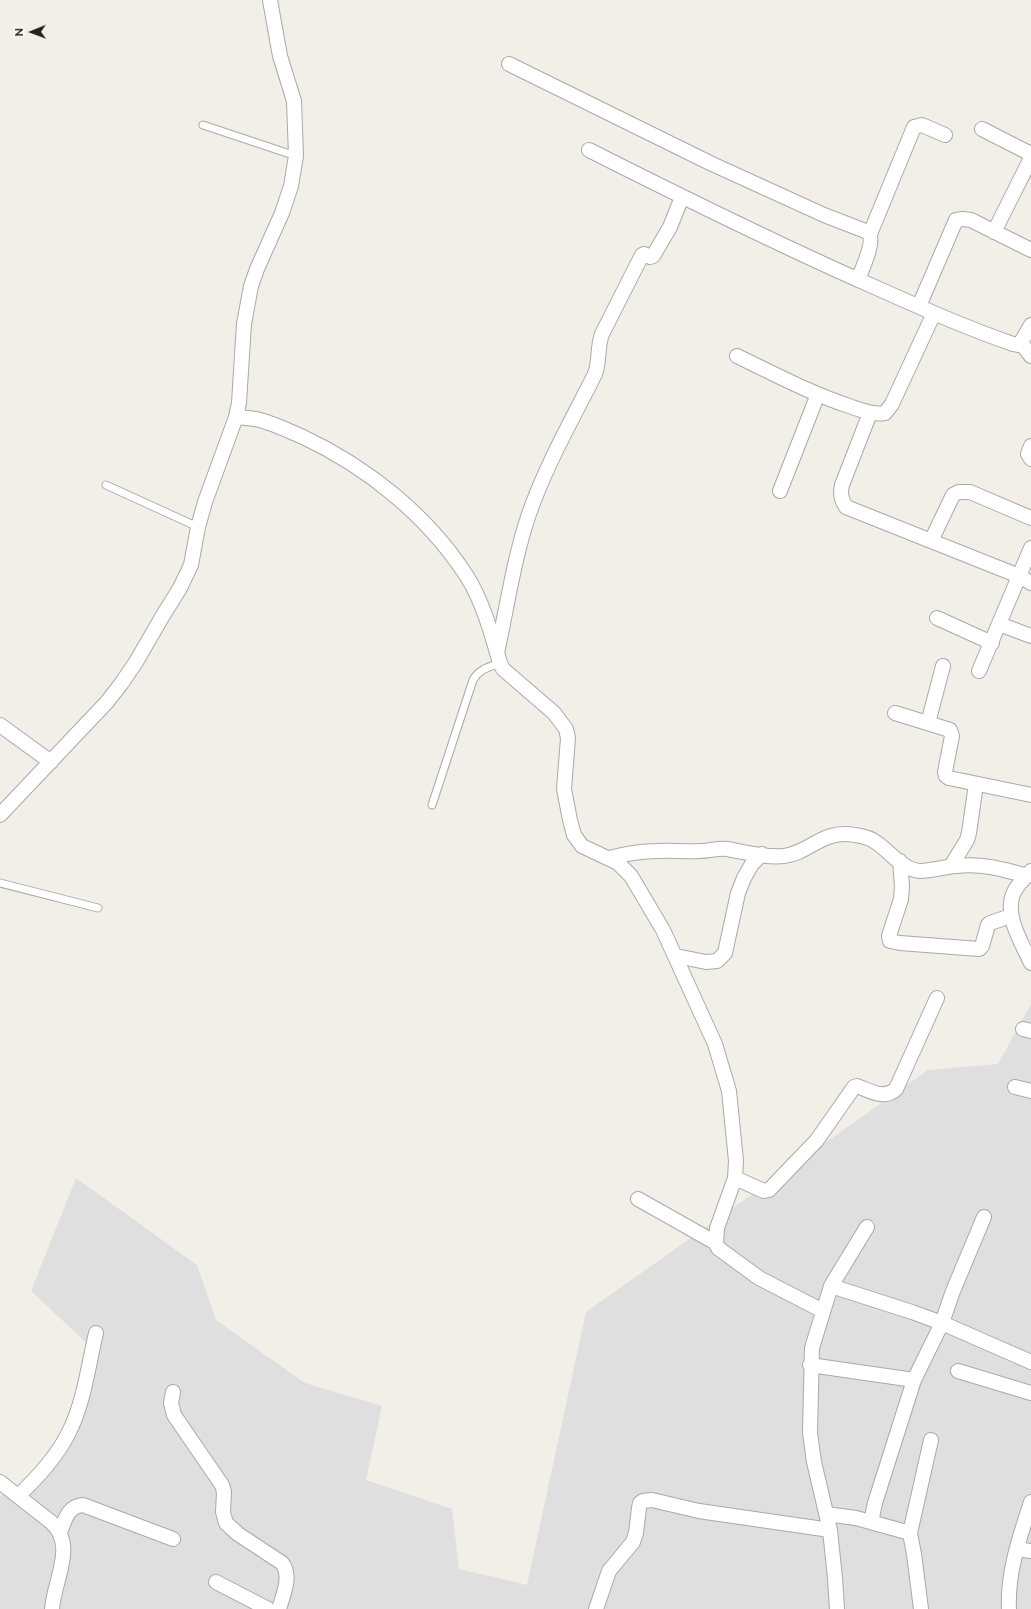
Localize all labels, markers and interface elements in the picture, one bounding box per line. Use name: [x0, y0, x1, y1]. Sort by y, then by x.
north arrow: [12, 12, 52, 52]
text: N: [13, 28, 26, 37]

